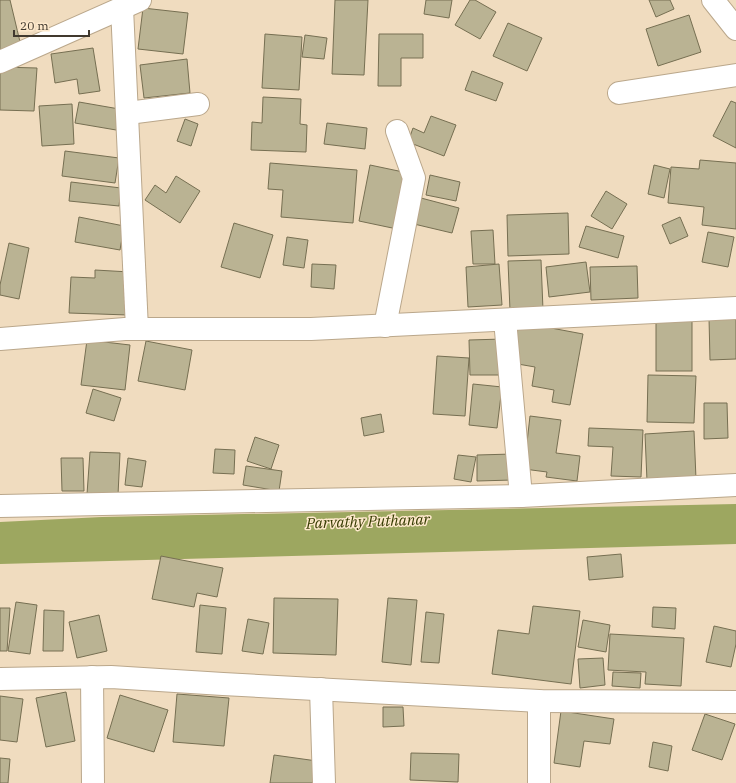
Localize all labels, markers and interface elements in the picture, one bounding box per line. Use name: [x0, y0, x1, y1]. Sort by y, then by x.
scale bar: [14, 12, 89, 38]
text: 20 m: [20, 18, 49, 33]
water label: Parvathy Puthanar: [305, 509, 431, 533]

